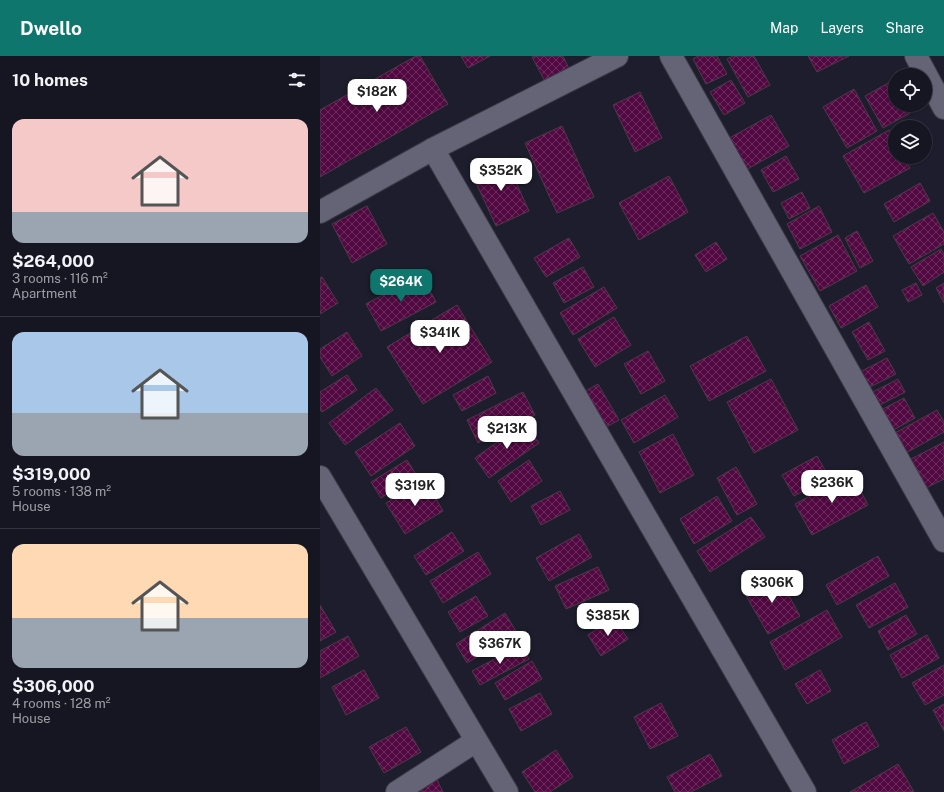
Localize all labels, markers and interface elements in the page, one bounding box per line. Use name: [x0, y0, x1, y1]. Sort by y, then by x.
text: Dwello: [20, 17, 82, 39]
text: Map: [770, 20, 798, 36]
text: Layers: [820, 20, 864, 36]
text: Share: [886, 20, 924, 36]
map controls: [888, 68, 932, 164]
button: locate: [888, 68, 932, 112]
icon: filters: [286, 69, 308, 91]
text: 10 homes: [12, 70, 88, 90]
pin: $182K: [349, 79, 405, 113]
text: $182K: [357, 84, 397, 99]
button: layers: [888, 120, 932, 164]
icon: home: [124, 145, 196, 217]
pin: $352K: [473, 158, 529, 192]
text: $352K: [479, 163, 523, 178]
text: $264,000: [12, 251, 94, 271]
pin: $264K: [373, 269, 429, 303]
text: 3 rooms · 116 m²: [12, 271, 108, 286]
text: $264K: [379, 274, 423, 289]
text: Apartment: [12, 286, 77, 301]
pin: $341K: [412, 320, 468, 354]
text: $341K: [420, 325, 460, 340]
icon: home: [124, 358, 196, 430]
pin: $213K: [479, 416, 535, 450]
text: $213K: [487, 421, 527, 436]
text: $319,000: [12, 464, 91, 484]
pin: $236K: [804, 470, 860, 504]
pin: $319K: [387, 473, 443, 507]
text: $236K: [810, 475, 854, 490]
text: $319K: [395, 478, 435, 493]
text: 5 rooms · 138 m²: [12, 484, 111, 499]
text: House: [12, 499, 51, 514]
icon: home: [124, 570, 196, 642]
pin: $306K: [744, 570, 800, 604]
text: $306K: [750, 575, 794, 590]
pin: $385K: [580, 603, 636, 637]
text: $385K: [586, 608, 630, 623]
pin: $367K: [472, 631, 528, 665]
text: $367K: [478, 636, 522, 651]
text: $306,000: [12, 676, 94, 696]
text: 4 rooms · 128 m²: [12, 696, 111, 711]
text: House: [12, 711, 51, 726]

